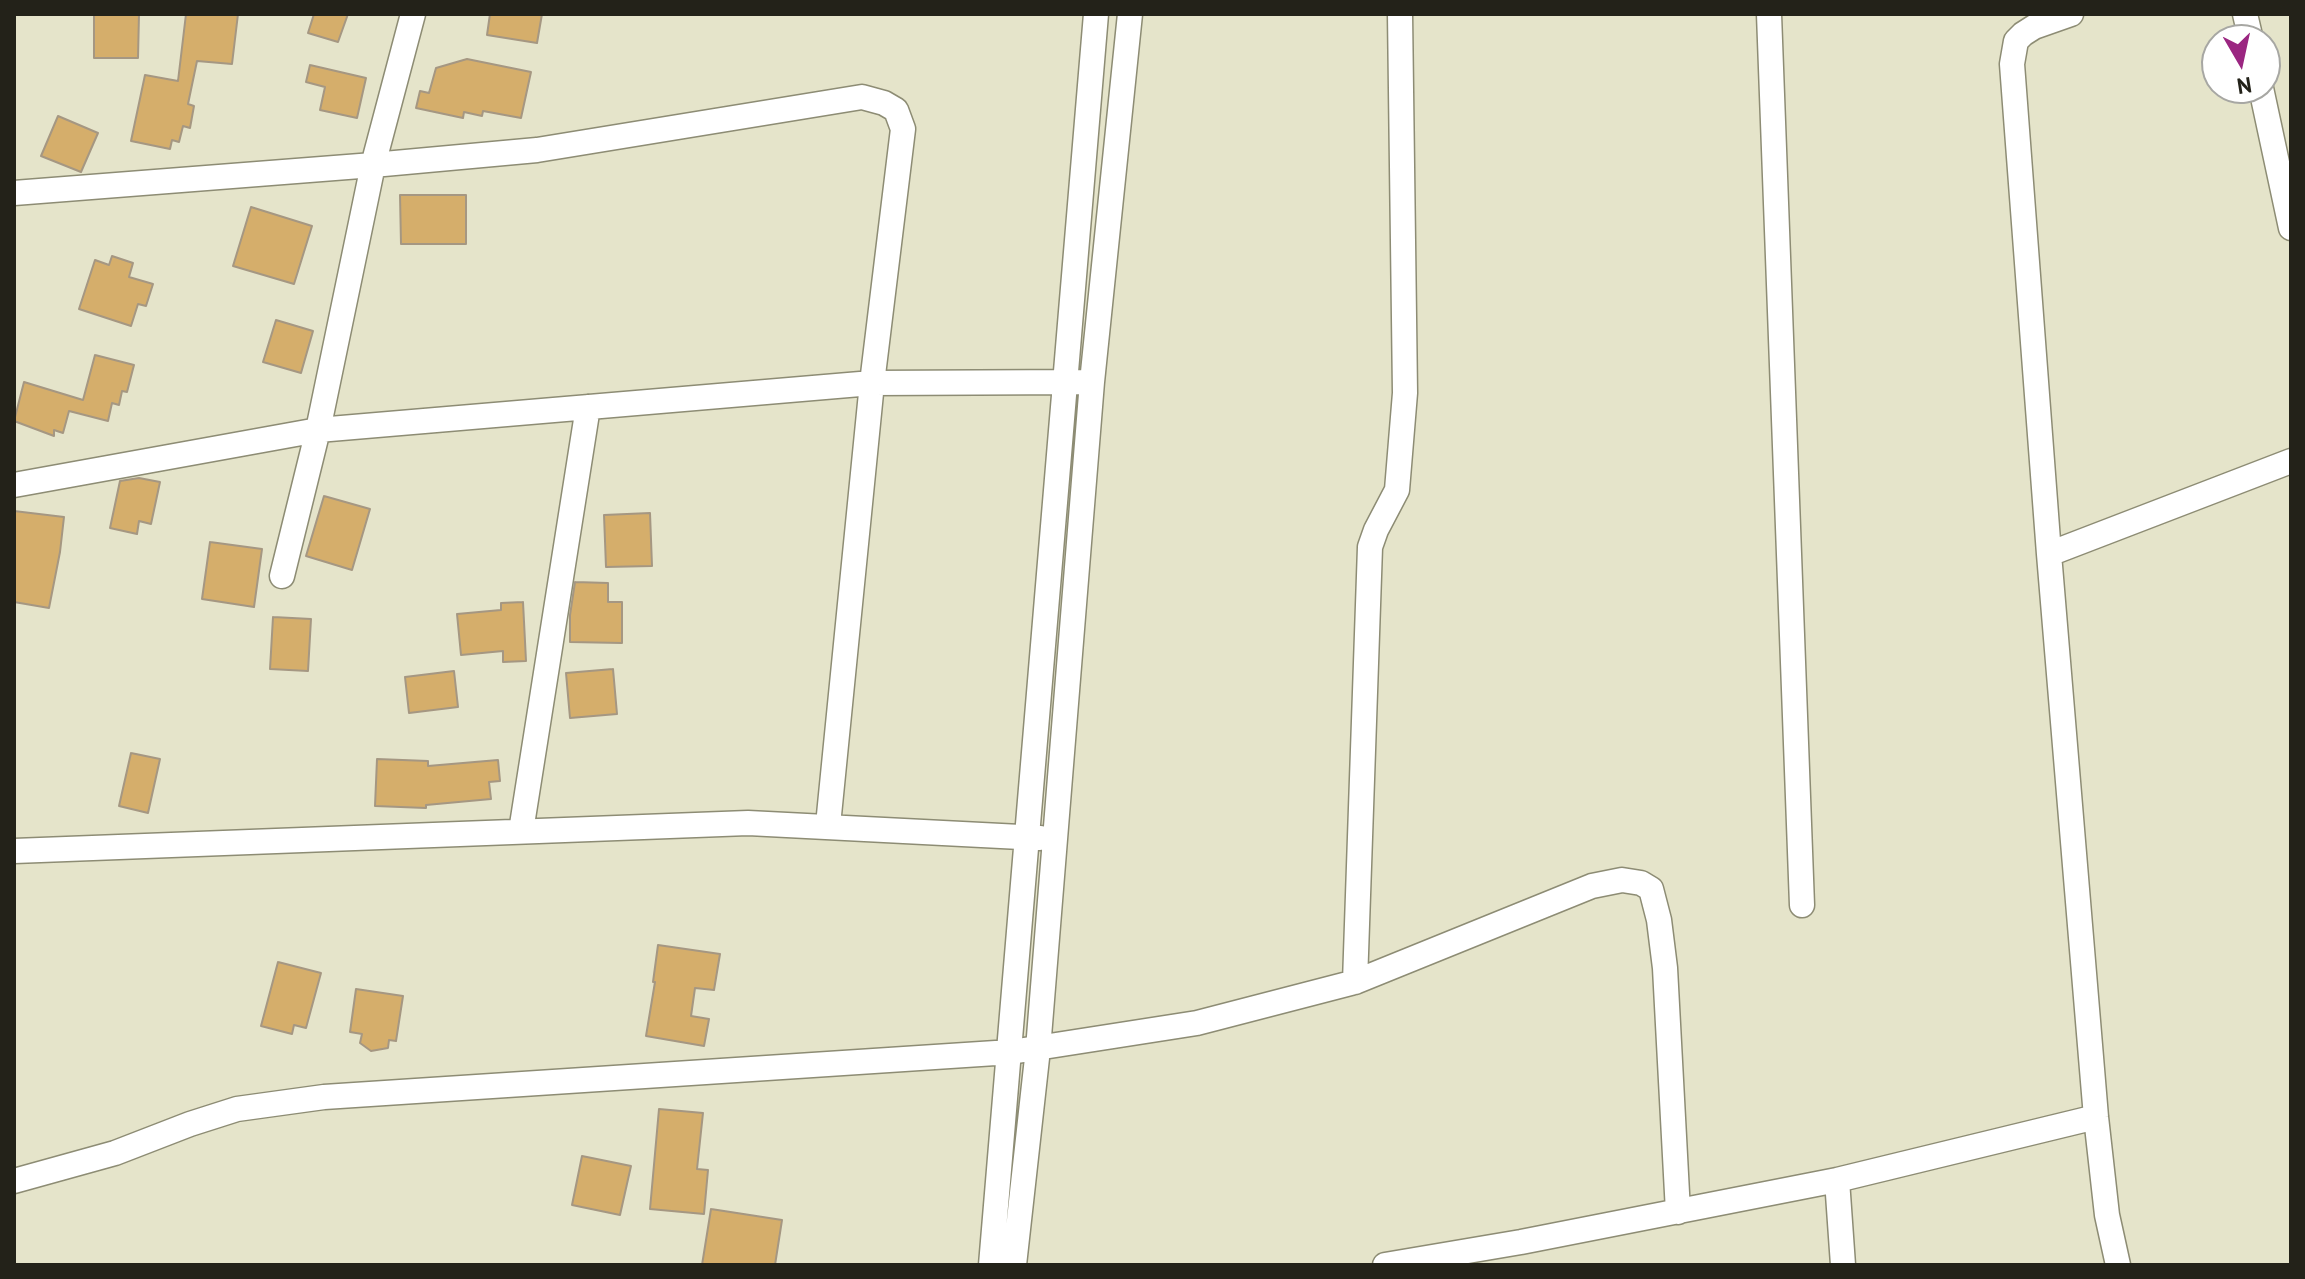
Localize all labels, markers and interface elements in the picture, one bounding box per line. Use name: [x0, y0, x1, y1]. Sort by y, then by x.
north arrow: [2201, 24, 2281, 104]
text: N: [2235, 71, 2254, 101]

